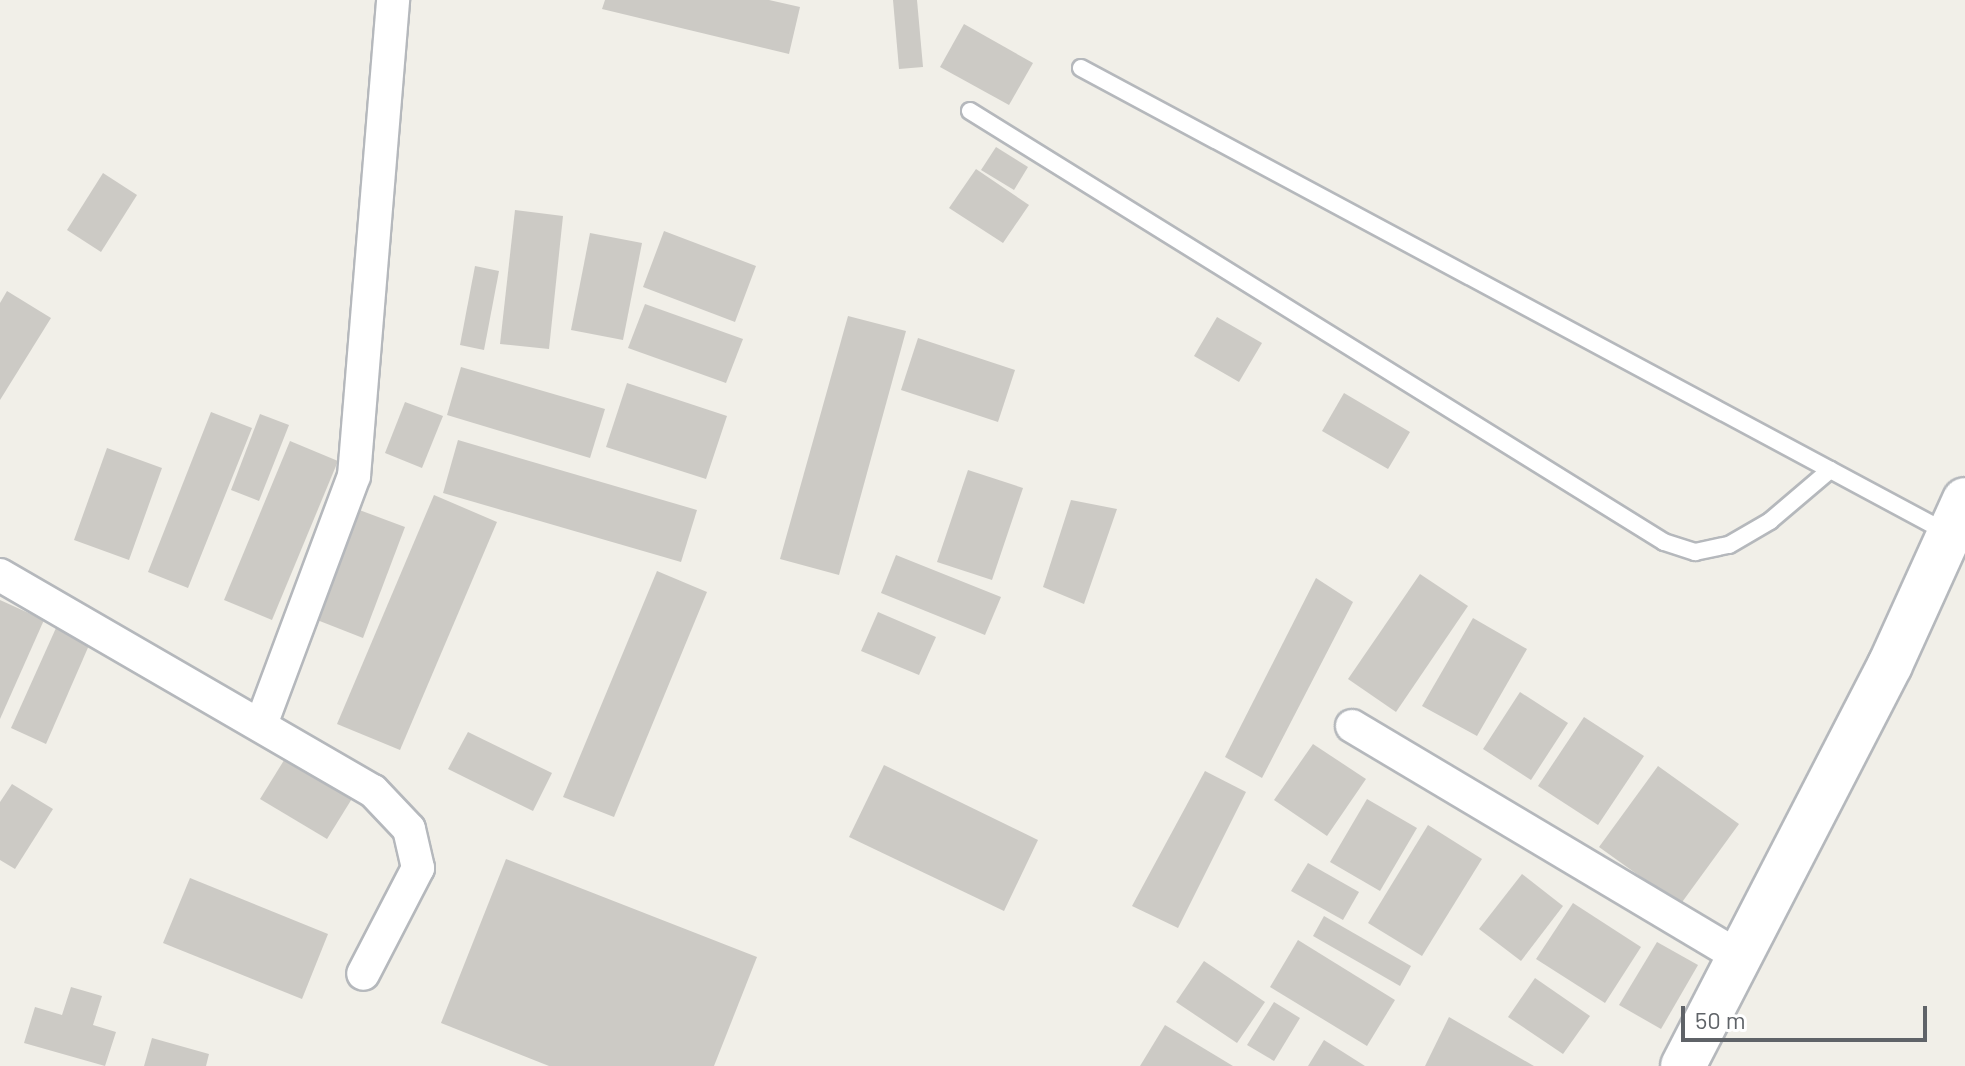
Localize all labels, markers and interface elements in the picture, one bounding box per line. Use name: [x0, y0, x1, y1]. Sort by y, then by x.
scale bar: [1685, 990, 1931, 1040]
text: 50 m: [1695, 1005, 1746, 1034]

